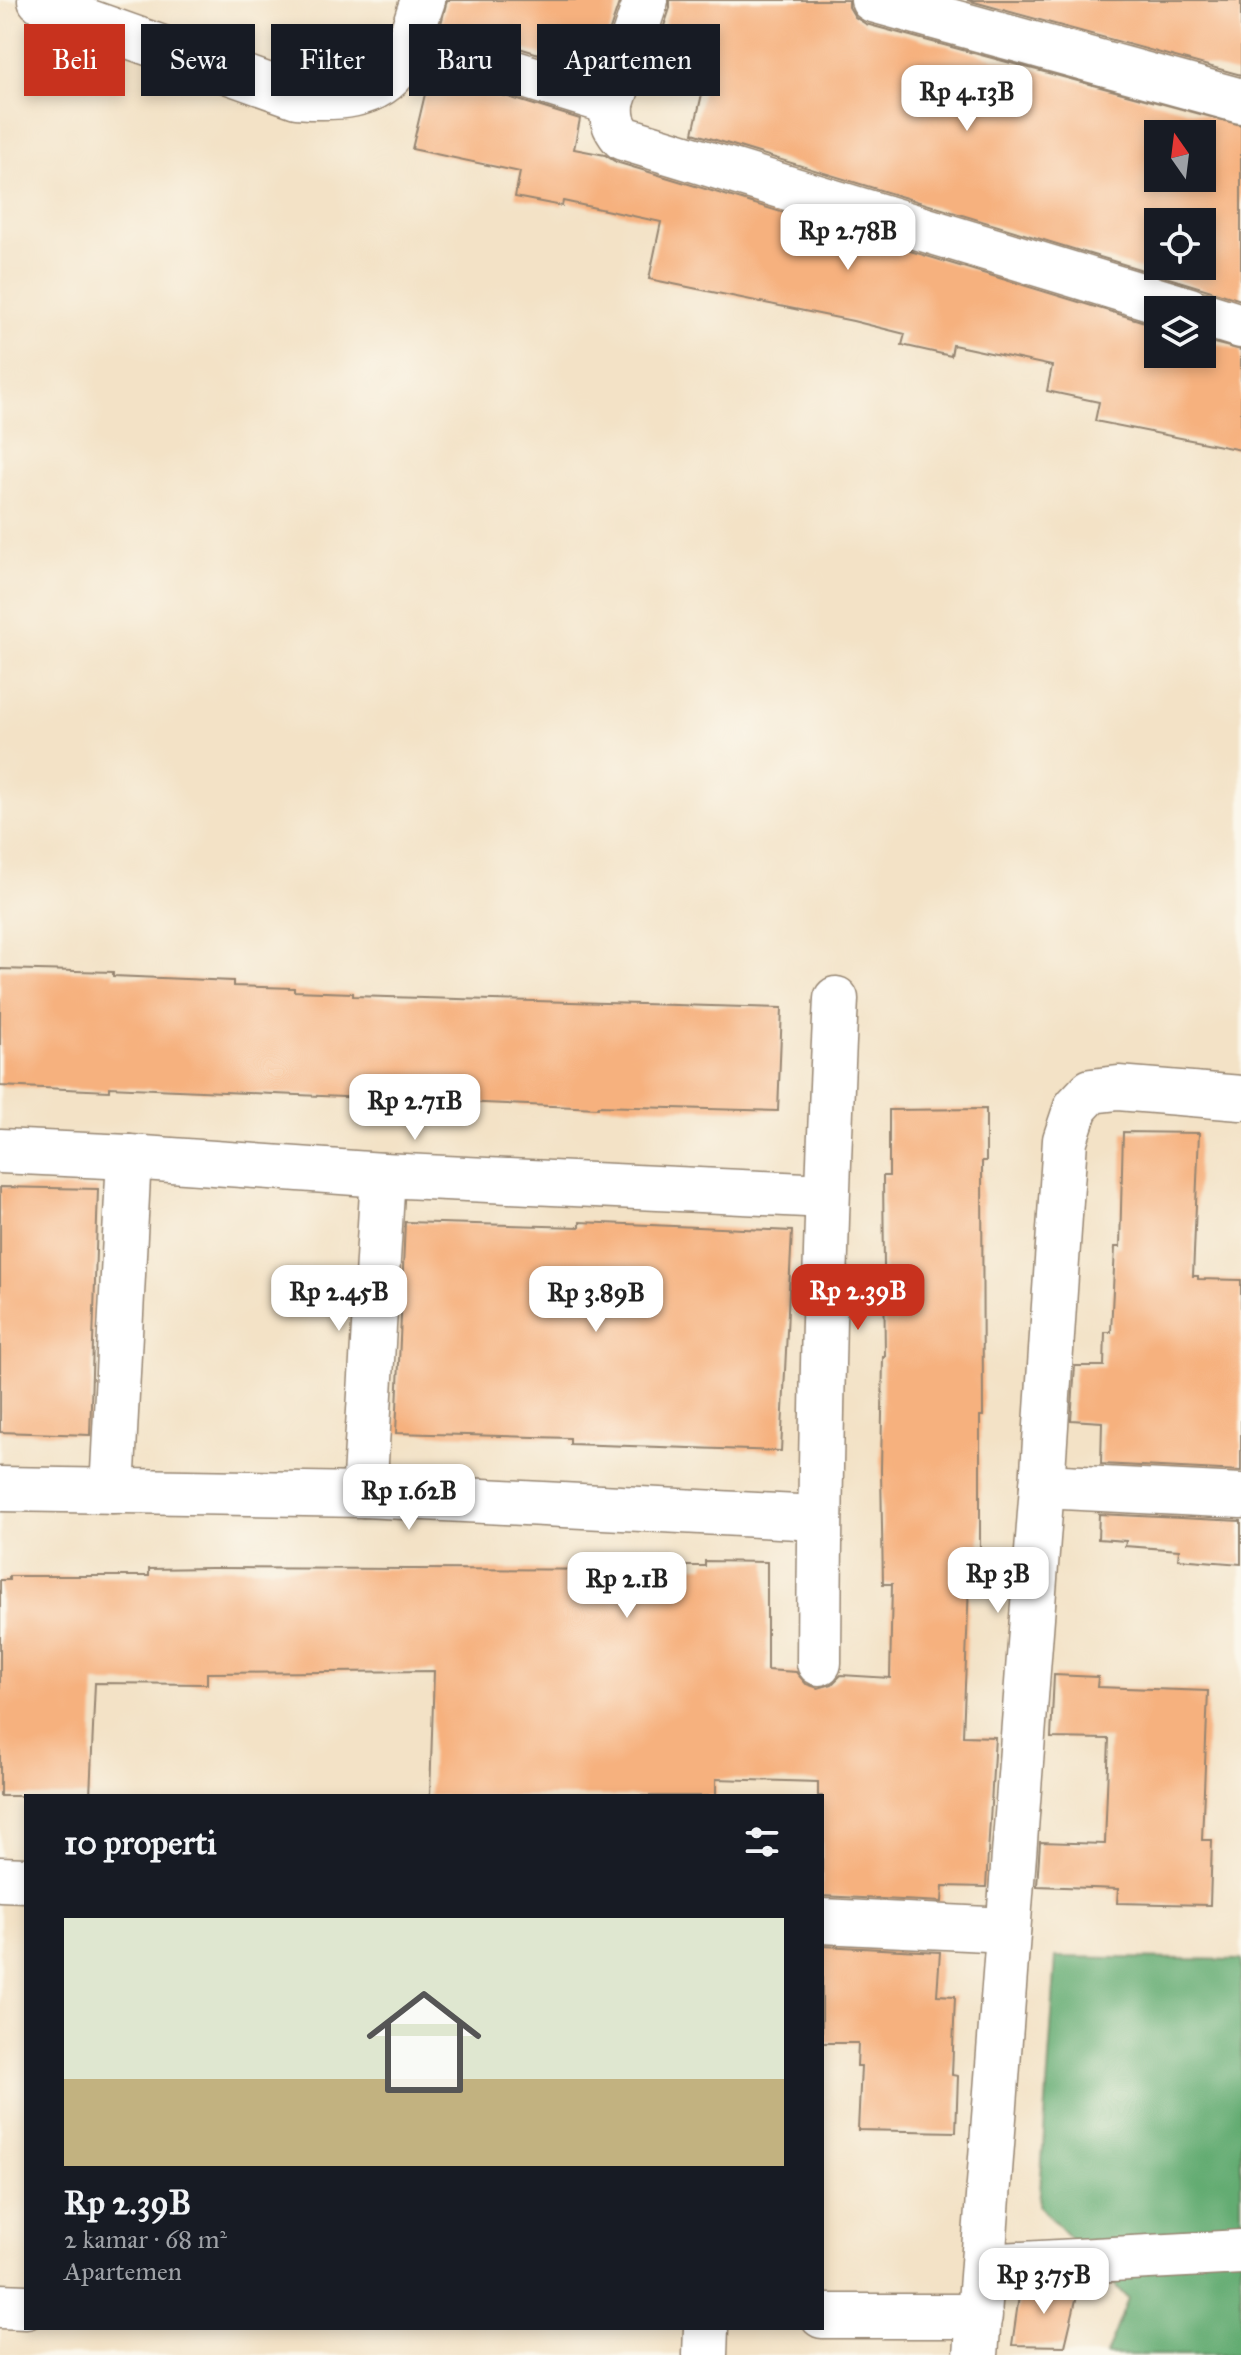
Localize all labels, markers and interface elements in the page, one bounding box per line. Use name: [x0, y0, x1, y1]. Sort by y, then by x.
chip: Beli: [24, 24, 125, 96]
chip: Sewa: [141, 24, 255, 96]
chip: Filter: [271, 24, 393, 96]
chip: Baru: [409, 24, 521, 96]
chip: Apartemen: [537, 24, 720, 96]
pin: Rp 4.13B: [884, 65, 1050, 133]
text: Rp 4.13B: [919, 75, 1015, 107]
north arrow: [1144, 120, 1216, 192]
map controls: [1144, 120, 1216, 368]
pin: Rp 2.78B: [765, 204, 931, 272]
button: locate: [1144, 208, 1216, 280]
text: Rp 2.78B: [799, 214, 898, 246]
button: layers: [1144, 296, 1216, 368]
pin: Rp 2.71B: [332, 1074, 498, 1142]
text: Rp 2.71B: [367, 1084, 463, 1116]
pin: Rp 2.39B: [775, 1264, 941, 1332]
pin: Rp 2.45B: [256, 1265, 422, 1333]
pin: Rp 3.89B: [513, 1266, 679, 1334]
text: Rp 2.39B: [809, 1274, 907, 1306]
text: Rp 2.45B: [289, 1275, 389, 1307]
text: Rp 3.89B: [547, 1276, 645, 1308]
pin: Rp 1.62B: [326, 1464, 492, 1532]
text: Rp 1.62B: [361, 1474, 457, 1506]
pin: Rp 3B: [942, 1547, 1054, 1615]
pin: Rp 2.1B: [553, 1552, 701, 1620]
text: Rp 3B: [966, 1557, 1030, 1589]
text: Rp 2.1B: [585, 1562, 669, 1594]
icon: filters: [740, 1820, 784, 1864]
text: 10 properti: [64, 1822, 217, 1863]
icon: home: [352, 1970, 496, 2114]
text: Rp 2.39B: [64, 2182, 191, 2223]
text: 2 kamar · 68 m²: [64, 2223, 227, 2255]
pin: Rp 3.75B: [961, 2248, 1127, 2316]
text: Apartemen: [64, 2255, 182, 2287]
text: Rp 3.75B: [997, 2258, 1091, 2290]

